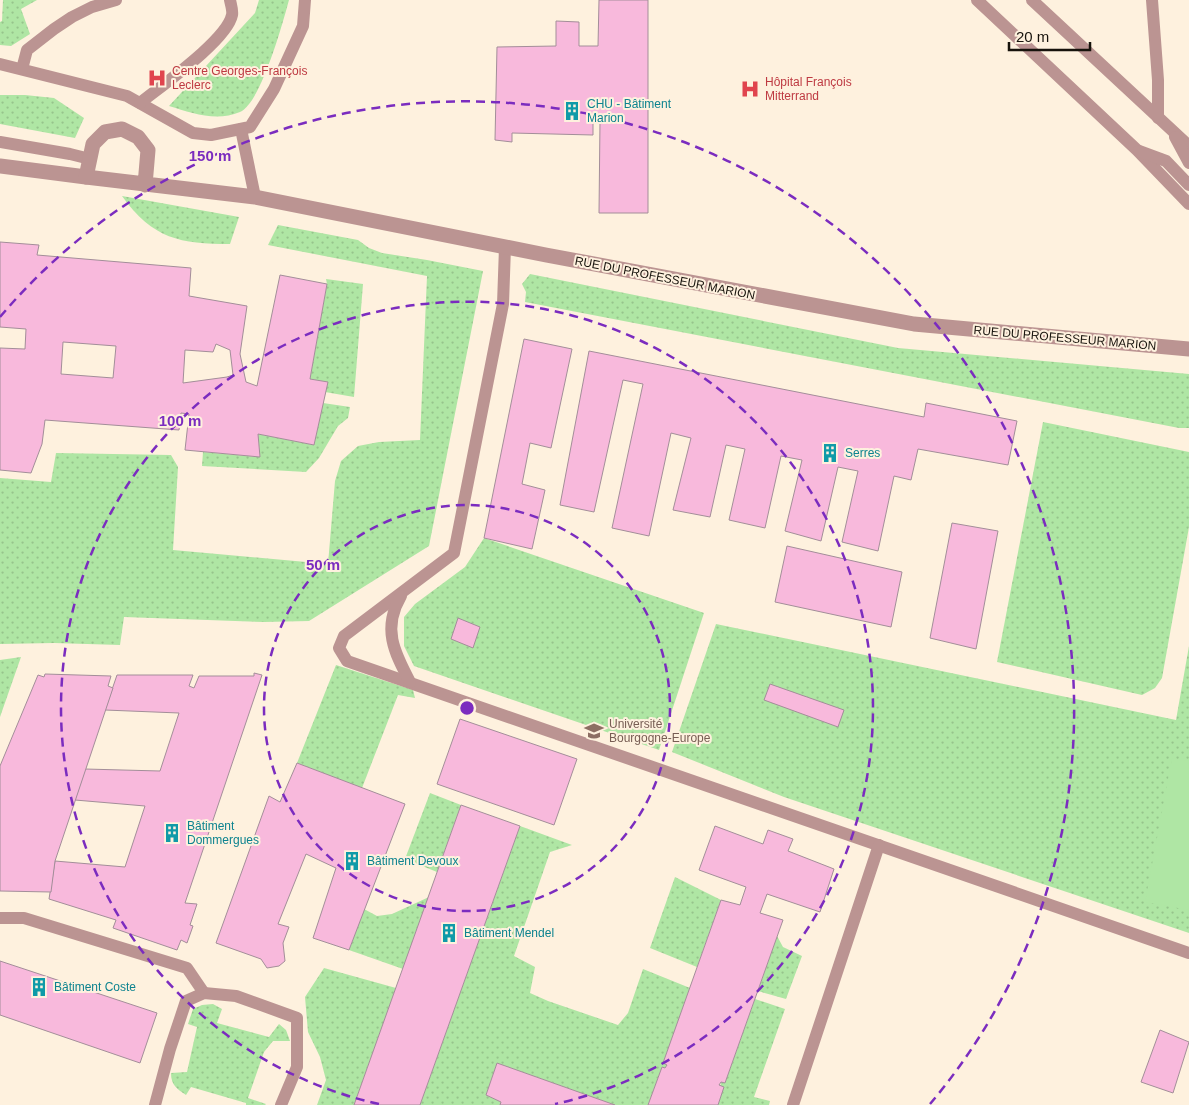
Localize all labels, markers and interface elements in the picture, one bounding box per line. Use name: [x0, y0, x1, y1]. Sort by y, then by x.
scale bar: [1009, 20, 1090, 52]
text: 20 m: [1016, 28, 1049, 45]
place label: Centre Georges-François Leclerc: [172, 64, 307, 92]
hospital icon: Centre Georges-François Leclerc: [146, 67, 168, 89]
place label: Hôpital François Mitterrand: [765, 75, 852, 103]
hospital icon: Hôpital François Mitterrand: [739, 78, 761, 100]
place label: CHU - Bâtiment Marion: [587, 97, 672, 125]
building icon: CHU - Bâtiment Marion: [561, 100, 583, 122]
text: 150 m: [189, 147, 231, 164]
street label: RUE DU PROFESSEUR MARION: [574, 254, 756, 302]
street label: RUE DU PROFESSEUR MARION: [973, 323, 1157, 353]
text: 100 m: [159, 412, 201, 429]
building icon: Serres: [819, 442, 841, 464]
place label: Serres: [845, 446, 880, 460]
text: 50 m: [306, 556, 340, 573]
centre of rings: [458, 699, 476, 717]
place label: Université Bourgogne-Europe: [609, 717, 711, 745]
school or university icon: Université Bourgogne-Europe: [583, 720, 605, 742]
place label: Bâtiment Dommergues: [187, 819, 259, 847]
building icon: Bâtiment Dommergues: [161, 822, 183, 844]
building icon: Bâtiment Devoux: [341, 850, 363, 872]
place label: Bâtiment Devoux: [367, 854, 458, 868]
building icon: Bâtiment Mendel: [438, 922, 460, 944]
place label: Bâtiment Mendel: [464, 926, 554, 940]
building icon: Bâtiment Coste: [28, 976, 50, 998]
place label: Bâtiment Coste: [54, 980, 136, 994]

